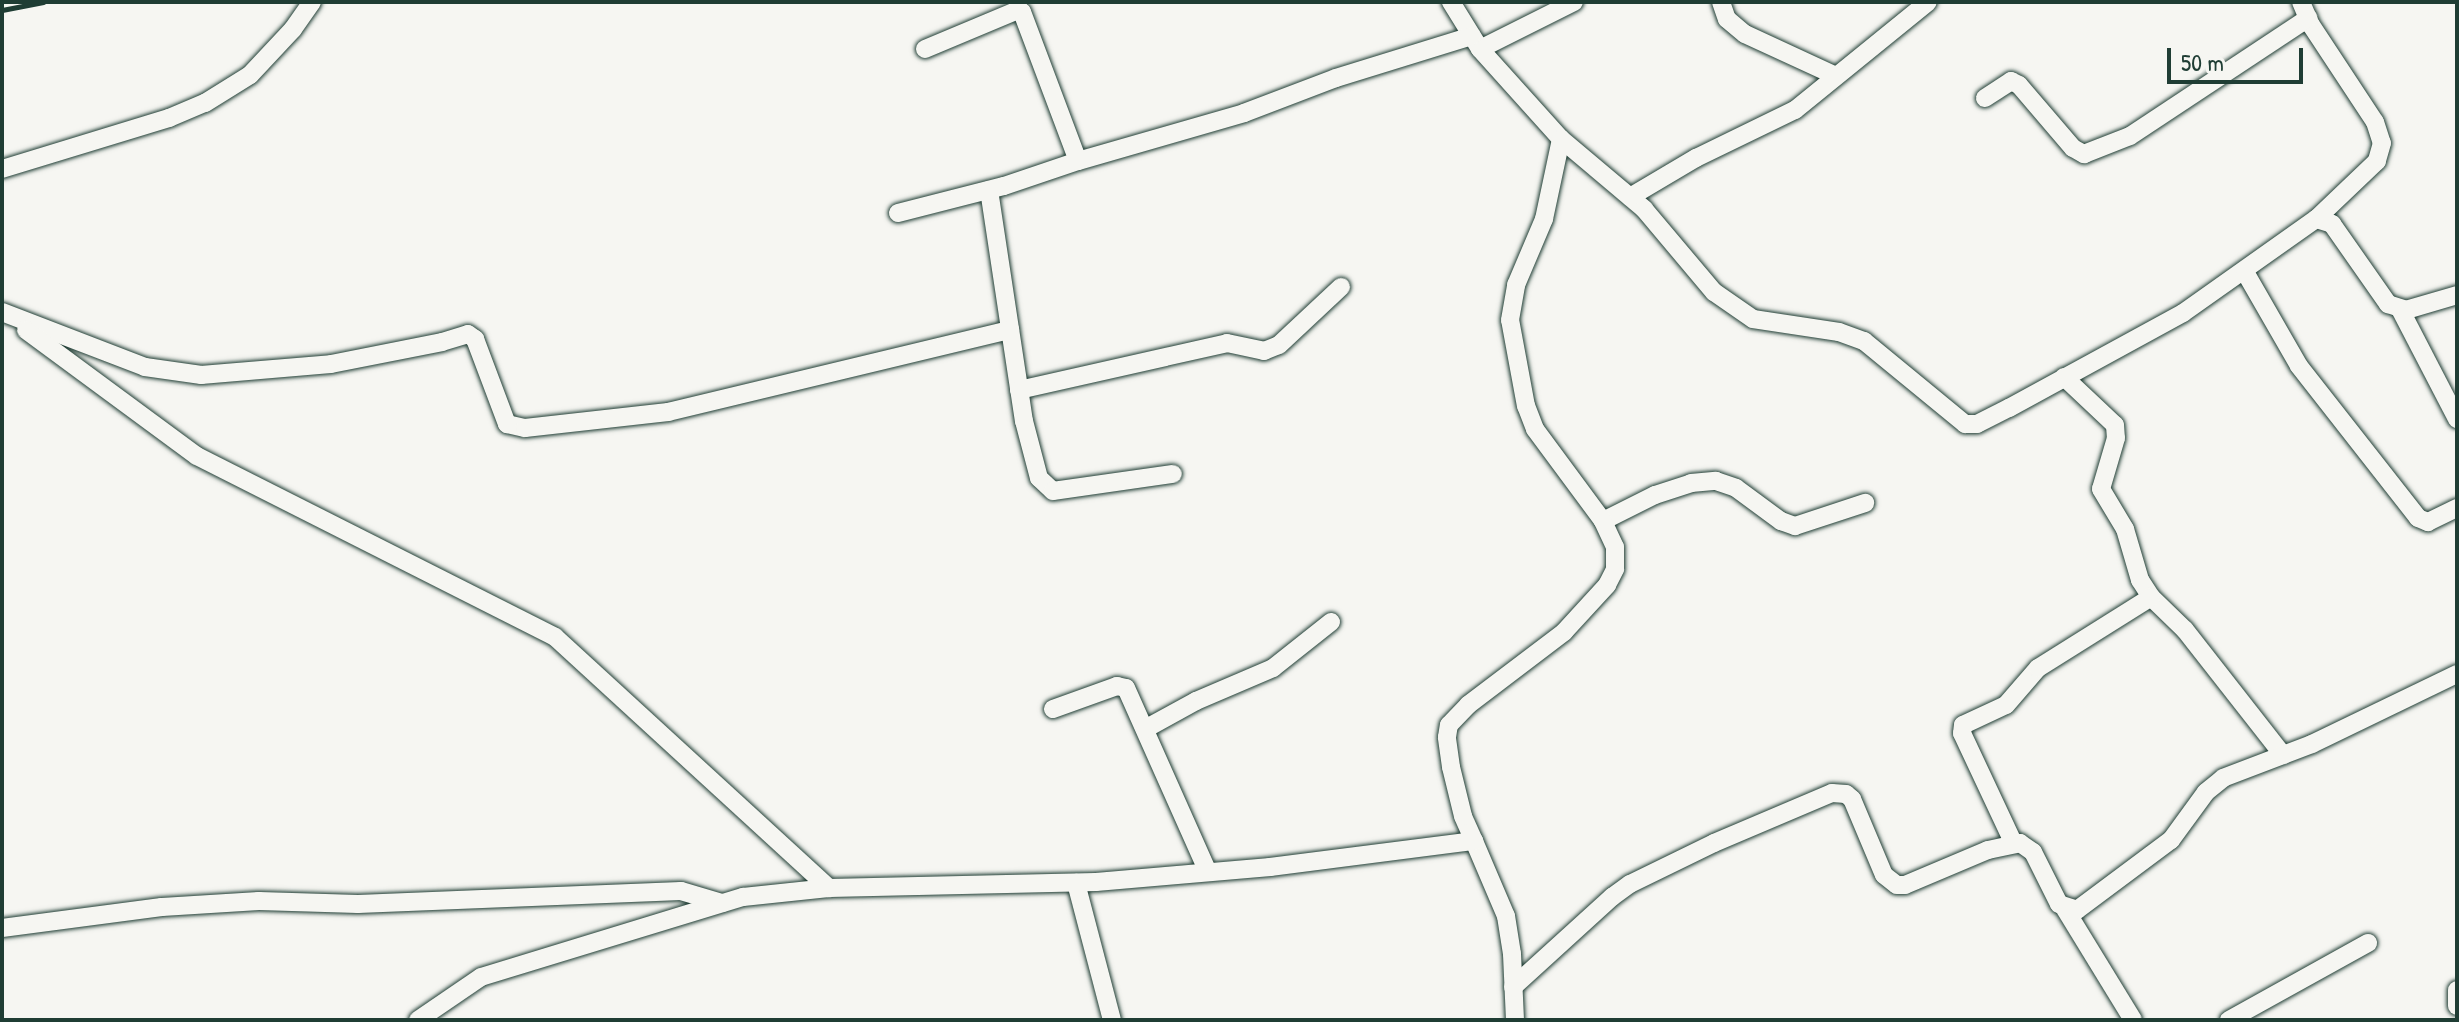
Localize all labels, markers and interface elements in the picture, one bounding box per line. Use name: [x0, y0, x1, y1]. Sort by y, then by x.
scale bar: [2171, 32, 2307, 82]
text: 50 m: [2181, 46, 2224, 78]

